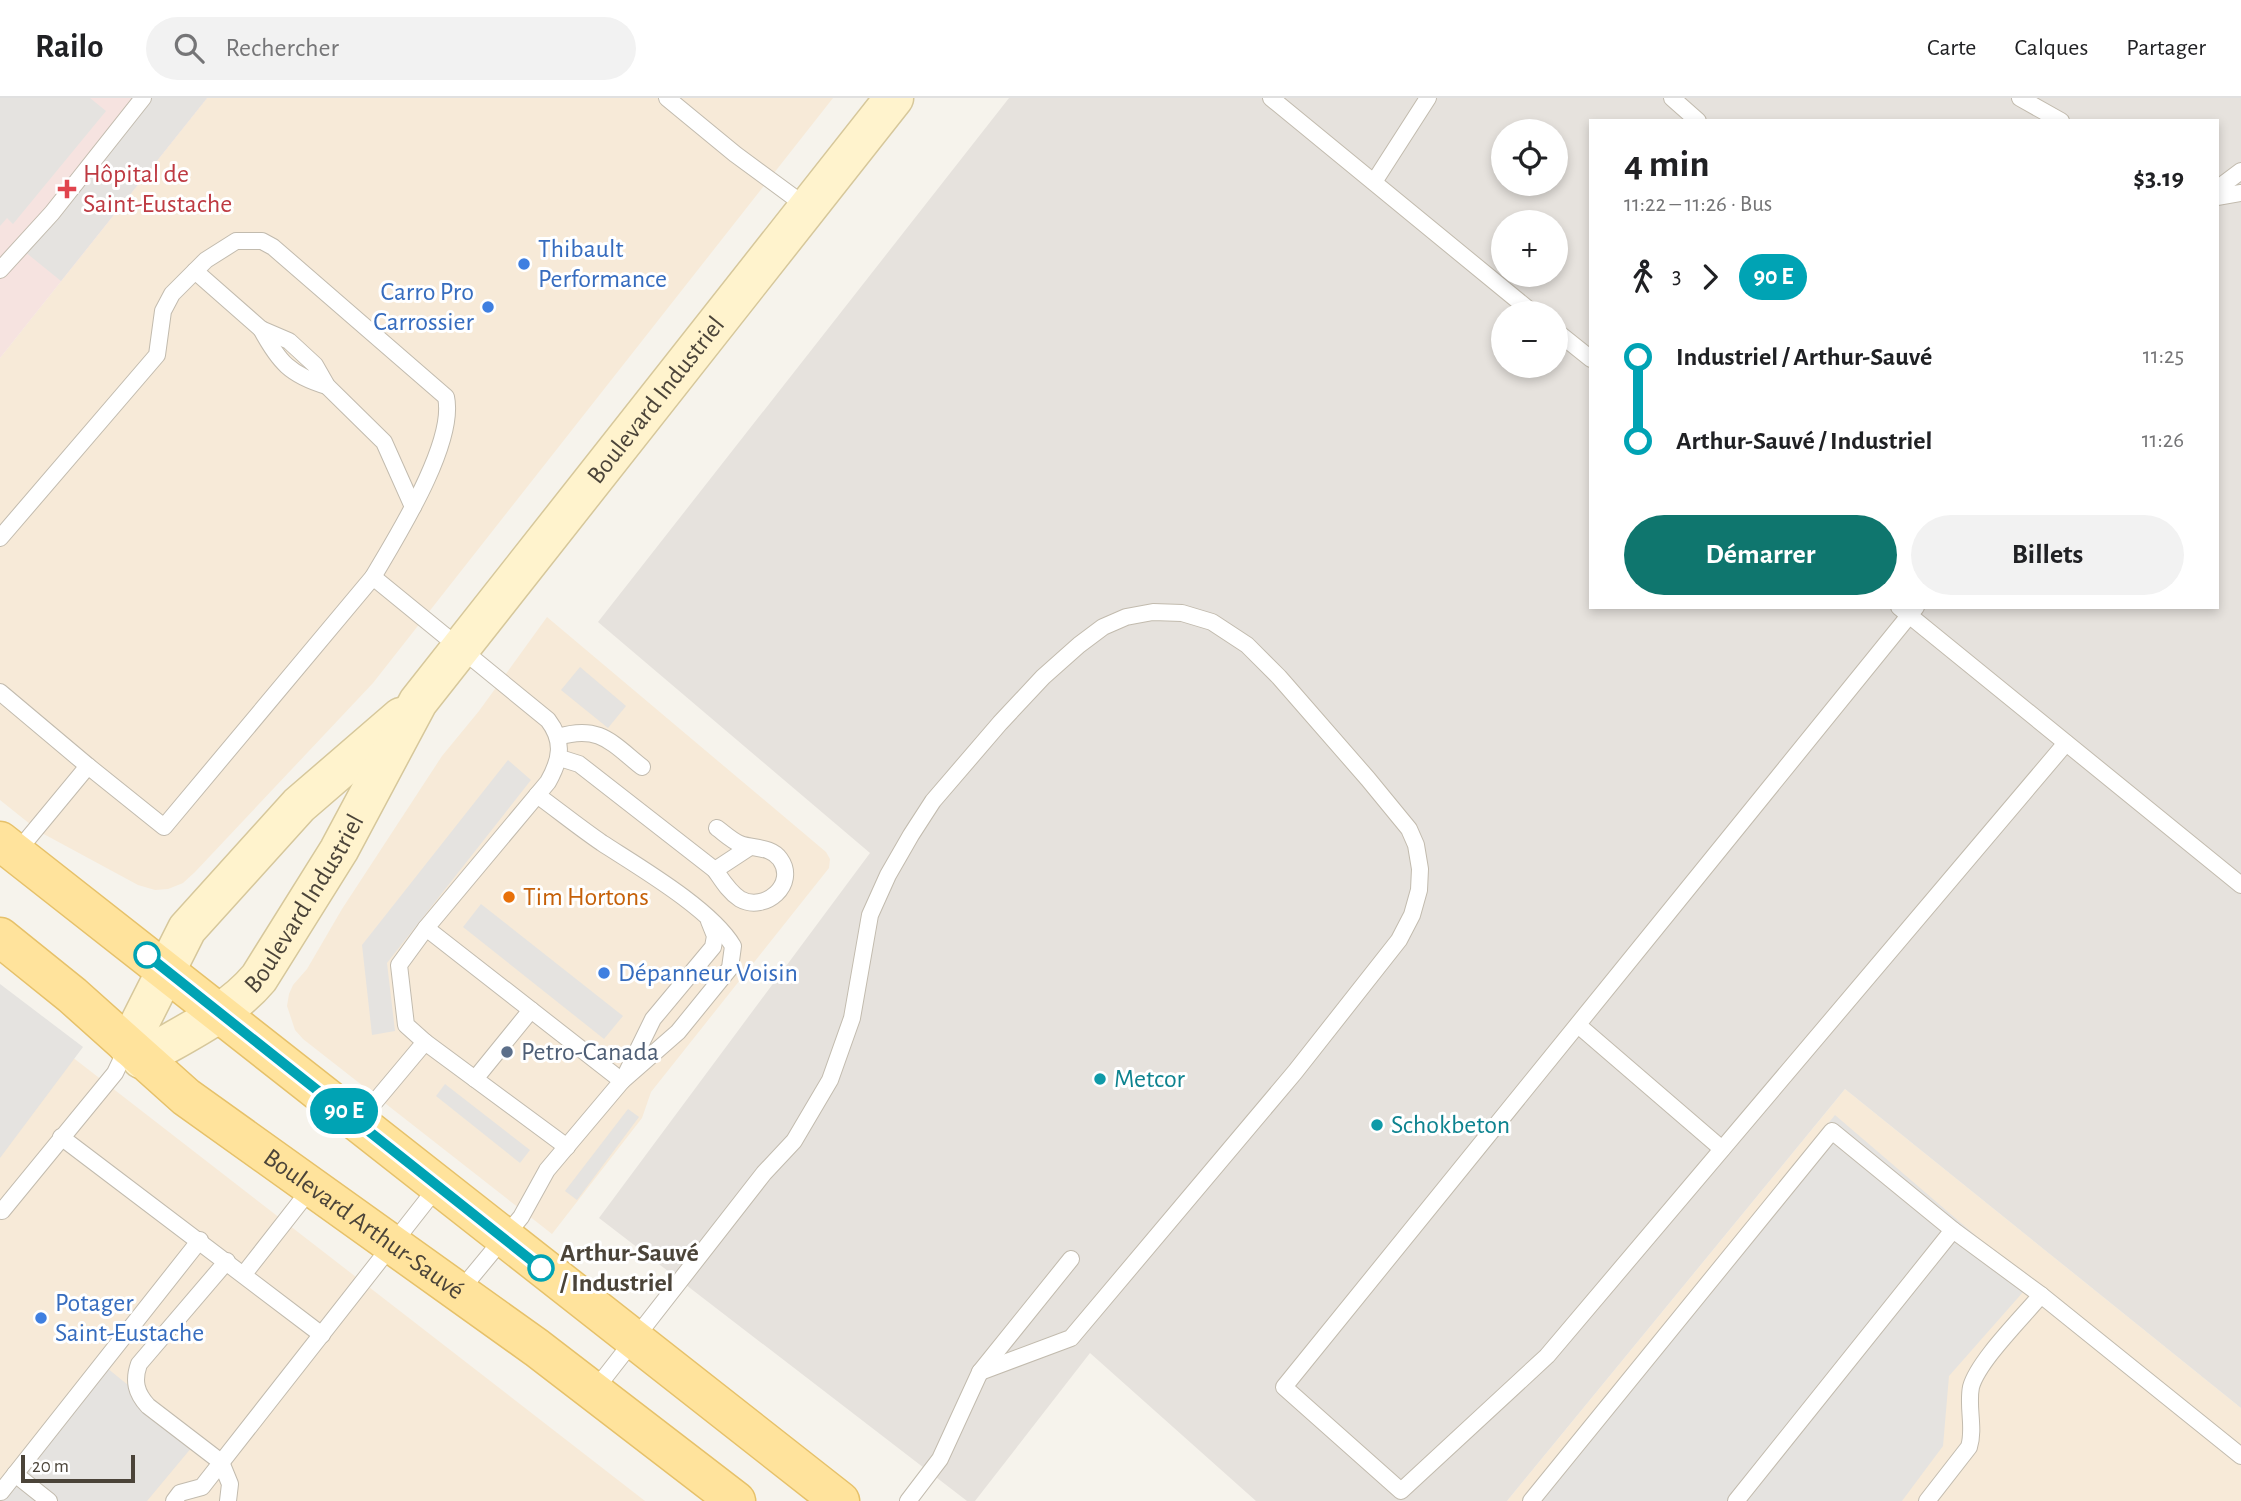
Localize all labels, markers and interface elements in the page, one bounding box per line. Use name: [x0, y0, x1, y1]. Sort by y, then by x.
search box: [146, 17, 636, 80]
icon: search: [170, 29, 208, 67]
text: Railo: [35, 31, 104, 64]
text: Rechercher: [226, 35, 339, 61]
text: Carte: [1927, 36, 1976, 60]
text: Calques: [2014, 36, 2088, 60]
text: Partager: [2126, 36, 2206, 60]
map controls: [1491, 119, 1568, 378]
button: locate: [1491, 119, 1568, 196]
text: 4 min: [1624, 146, 1710, 184]
place label: Hôpital de Saint-Eustache: [83, 161, 232, 217]
text: $3.19: [2133, 165, 2184, 191]
marker: Hôpital de Saint-Eustache: [57, 179, 77, 199]
text: 11:22 – 11:26 · Bus: [1624, 193, 1772, 216]
button: +: [1491, 210, 1568, 287]
place label: Thibault Performance: [538, 236, 667, 292]
marker: Thibault Performance: [516, 256, 532, 272]
icon: walk: [1624, 258, 1662, 296]
icon: forward: [1691, 258, 1729, 296]
text: 3: [1672, 265, 1681, 288]
text: 90 E: [1753, 265, 1793, 289]
place label: Carro Pro Carrossier: [373, 279, 475, 335]
marker: Carro Pro Carrossier: [480, 299, 496, 315]
button: −: [1491, 301, 1568, 378]
street label: Boulevard Industriel: [582, 312, 729, 488]
text: Industriel / Arthur-Sauvé: [1676, 344, 1932, 370]
text: 11:25: [2143, 345, 2184, 368]
text: Arthur-Sauvé / Industriel: [1676, 428, 1932, 454]
text: 11:26: [2142, 429, 2184, 452]
button: Démarrer: [1624, 515, 1897, 595]
button: Billets: [1911, 515, 2184, 595]
street label: Boulevard Industriel: [239, 810, 369, 998]
place label: Tim Hortons: [523, 884, 649, 910]
marker: Tim Hortons: [501, 889, 517, 905]
unlabelled marker: [134, 942, 160, 968]
place label: Dépanneur Voisin: [618, 960, 798, 986]
marker: Dépanneur Voisin: [596, 965, 612, 981]
place label: Petro-Canada: [521, 1039, 659, 1065]
marker: Petro-Canada: [499, 1044, 515, 1060]
place label: Metcor: [1114, 1066, 1185, 1092]
marker: Metcor: [1092, 1071, 1108, 1087]
line badge: 90 E: [295, 1088, 393, 1134]
text: 90 E: [324, 1099, 364, 1123]
place label: Schokbeton: [1391, 1112, 1510, 1138]
marker: Schokbeton: [1369, 1117, 1385, 1133]
street label: Boulevard Arthur-Sauvé: [259, 1144, 469, 1304]
place label: Arthur-Sauvé / Industriel: [559, 1240, 699, 1296]
marker: Arthur-Sauvé / Industriel: [528, 1255, 554, 1281]
place label: Potager Saint-Eustache: [55, 1290, 204, 1346]
marker: Potager Saint-Eustache: [33, 1310, 49, 1326]
scale bar: [21, 1452, 135, 1484]
text: 20 m: [32, 1457, 69, 1476]

